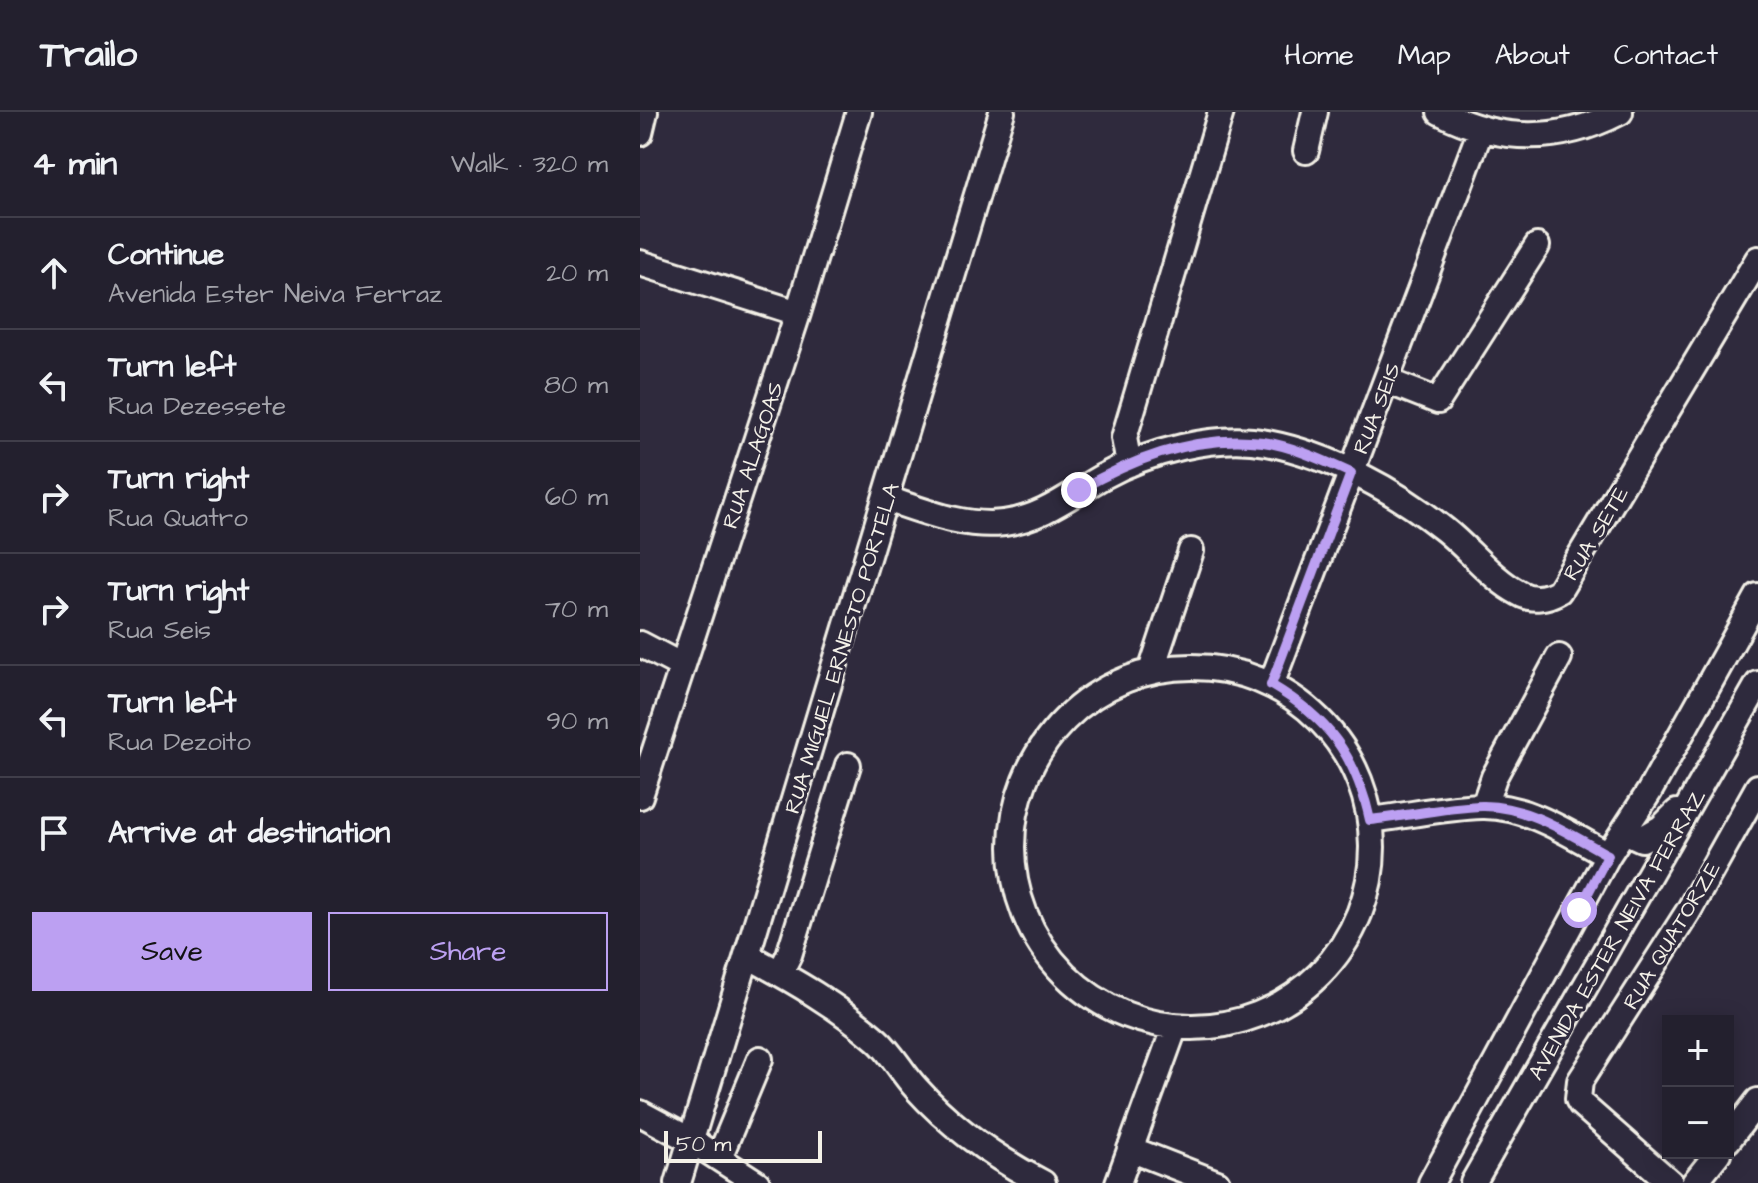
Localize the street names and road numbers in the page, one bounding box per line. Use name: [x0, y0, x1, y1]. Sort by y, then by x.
street label: RUA SEIS: [1346, 358, 1409, 459]
street label: RUA ALAGOAS: [715, 378, 792, 533]
street label: RUA MIGUEL ERNESTO PORTELA: [777, 479, 908, 818]
street label: RUA SETE: [1556, 481, 1637, 587]
street label: AVENIDA ESTER NEIVA FERRAZ: [1521, 784, 1714, 1086]
street label: RUA QUATORZE: [1616, 856, 1729, 1016]

